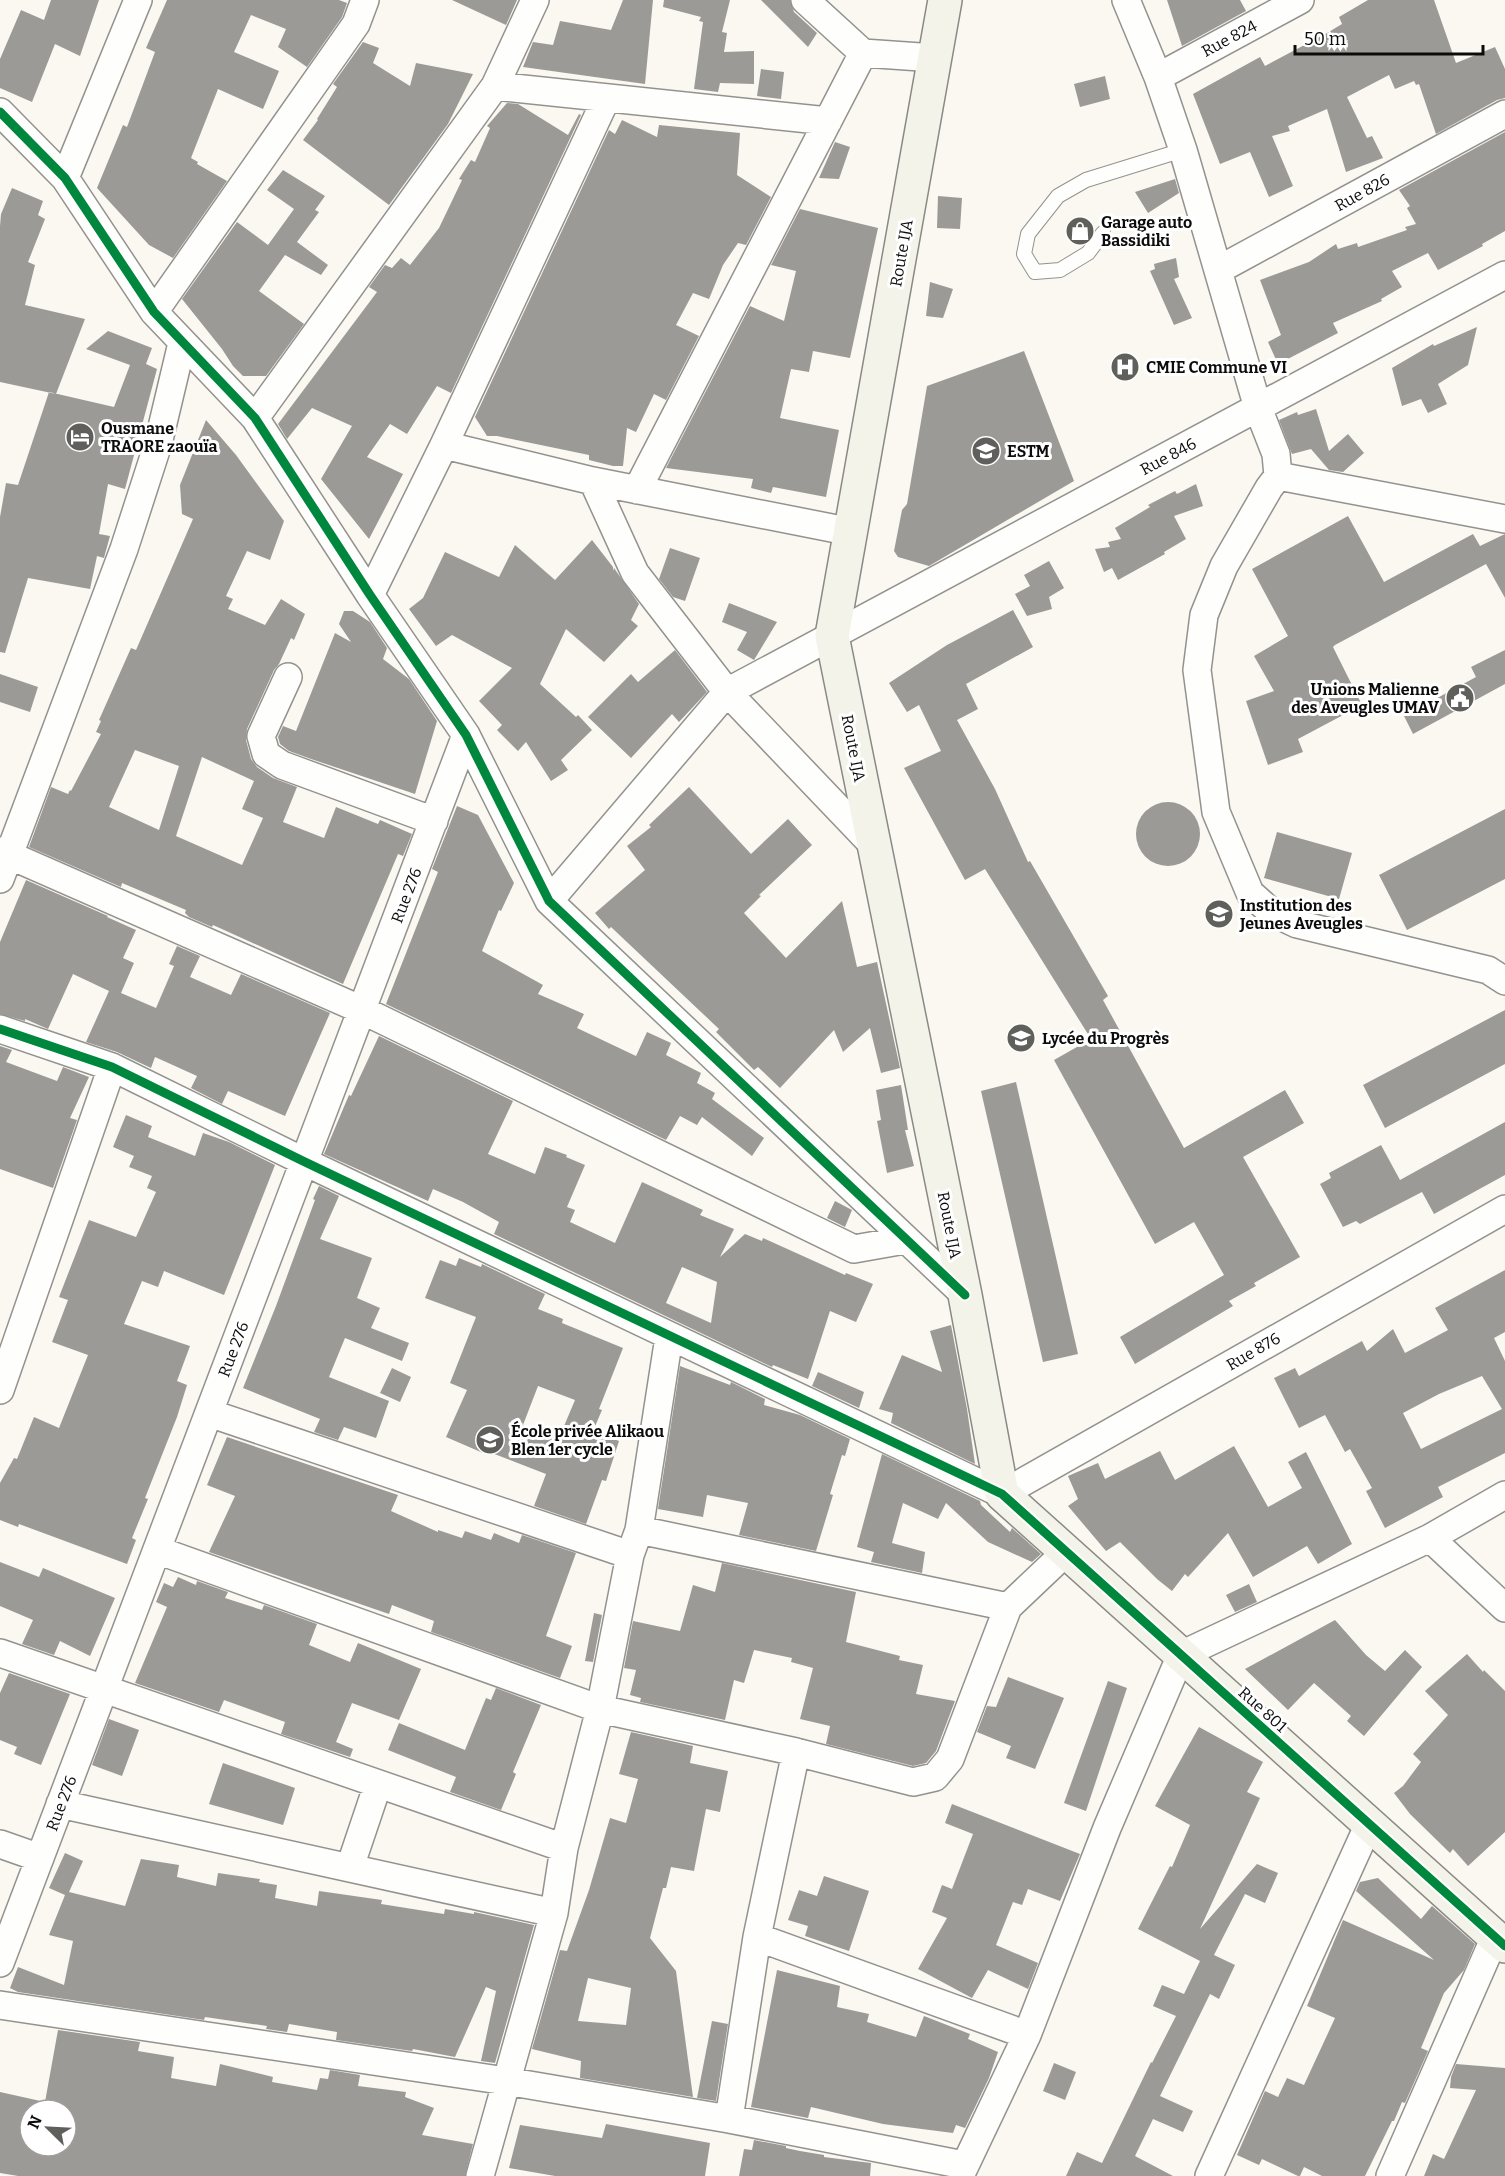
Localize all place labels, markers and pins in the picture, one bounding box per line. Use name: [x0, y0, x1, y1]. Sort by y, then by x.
place label: Garage auto Bassidiki: [1101, 213, 1192, 250]
shop icon: Garage auto Bassidiki: [1064, 215, 1096, 247]
hospital icon: CMIE Commune VI: [1109, 351, 1141, 383]
place label: CMIE Commune VI: [1146, 358, 1287, 377]
place label: Ousmane TRAORE zaouïa: [101, 419, 217, 456]
hotel icon: Ousmane TRAORE zaouïa: [64, 421, 96, 453]
school or university icon: ESTM: [970, 435, 1002, 467]
place label: ESTM: [1007, 442, 1049, 461]
place label: Unions Malienne des Aveugles UMAV: [1291, 680, 1440, 717]
public building icon: Unions Malienne des Aveugles UMAV: [1444, 682, 1476, 714]
place label: Institution des Jeunes Aveugles: [1239, 896, 1363, 933]
school or university icon: Institution des Jeunes Aveugles: [1203, 898, 1235, 930]
school or university icon: Lycée du Progrès: [1005, 1022, 1037, 1054]
place label: Lycée du Progrès: [1042, 1029, 1169, 1048]
place label: École privée Alikaou Blen 1er cycle: [511, 1420, 664, 1459]
school or university icon: École privée Alikaou Blen 1er cycle: [474, 1424, 506, 1456]

